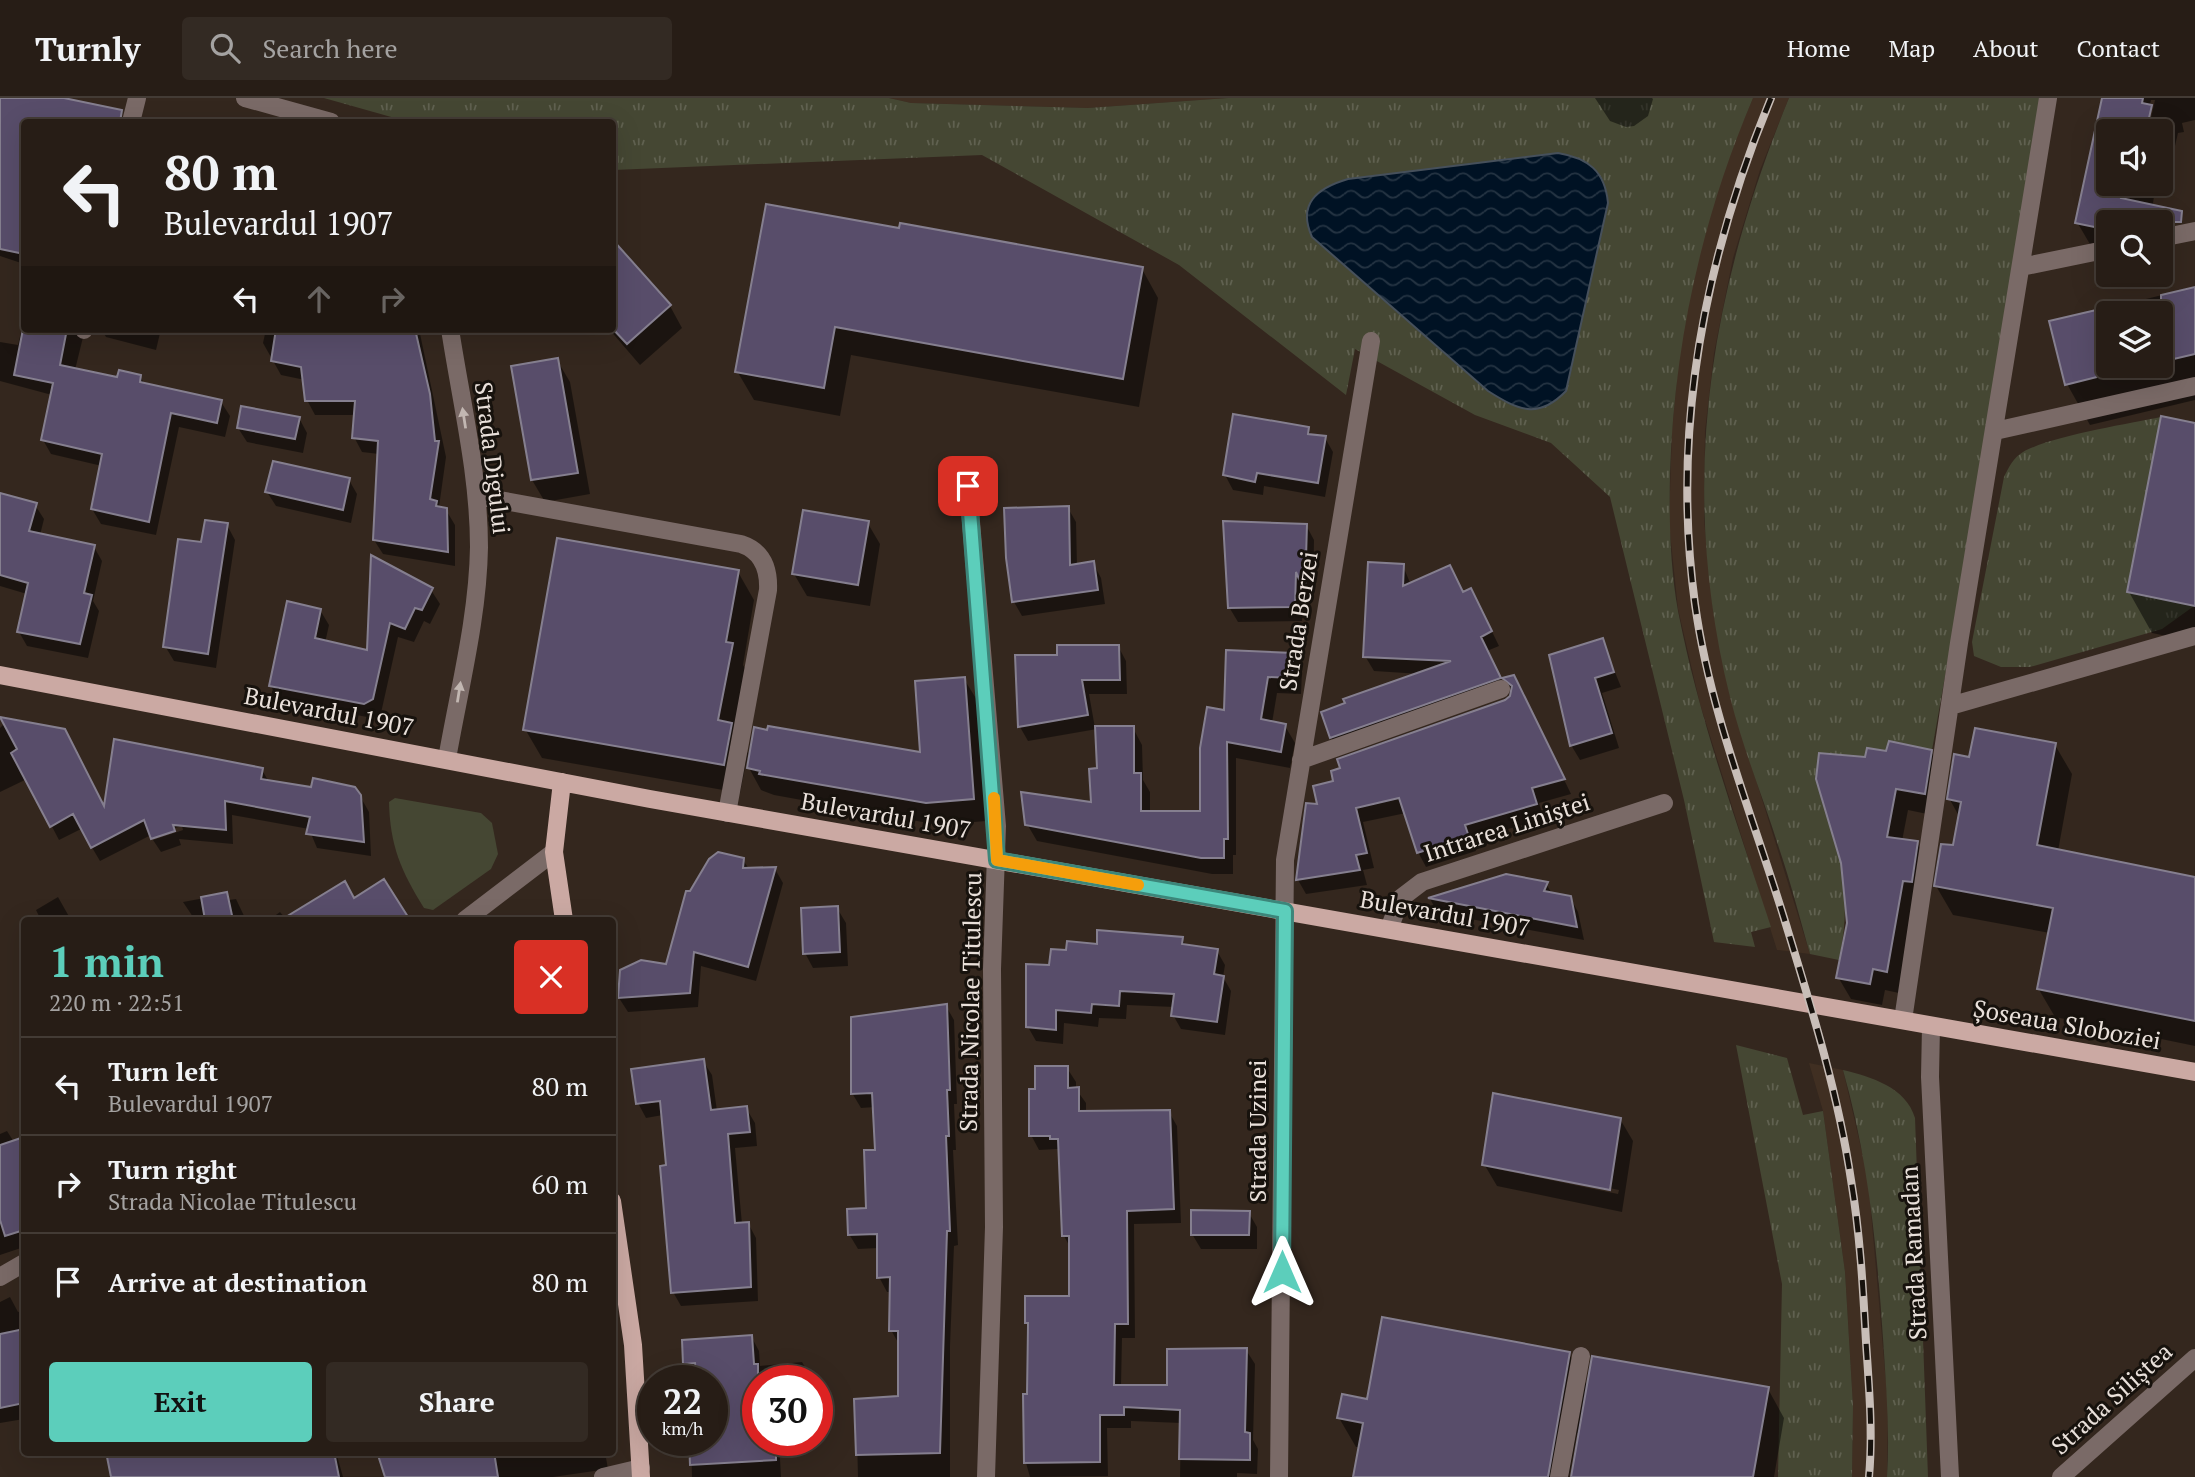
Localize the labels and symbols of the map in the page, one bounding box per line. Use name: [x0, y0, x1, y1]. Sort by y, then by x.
street label: Strada Digului: [468, 380, 518, 536]
one-way arrow: [458, 407, 469, 429]
pin: [938, 456, 998, 516]
street label: Strada Berzei: [1271, 549, 1325, 693]
street label: Bulevardul 1907: [242, 679, 417, 743]
one-way arrow: [454, 681, 465, 703]
street label: Bulevardul 1907: [799, 784, 974, 846]
street label: Intrarea Liniștei: [1420, 785, 1594, 869]
street label: Strada Nicolae Titulescu: [952, 872, 988, 1132]
street label: Bulevardul 1907: [1358, 882, 1533, 944]
street label: Șoseaua Sloboziei: [1971, 992, 2164, 1056]
street label: Strada Uzinei: [1241, 1060, 1273, 1203]
street label: Strada Ramadan: [1892, 1165, 1934, 1341]
position arrow: [1245, 1235, 1319, 1309]
street label: Strada Siliștea: [2044, 1335, 2179, 1461]
speed limit sign: 30: [742, 1365, 833, 1456]

